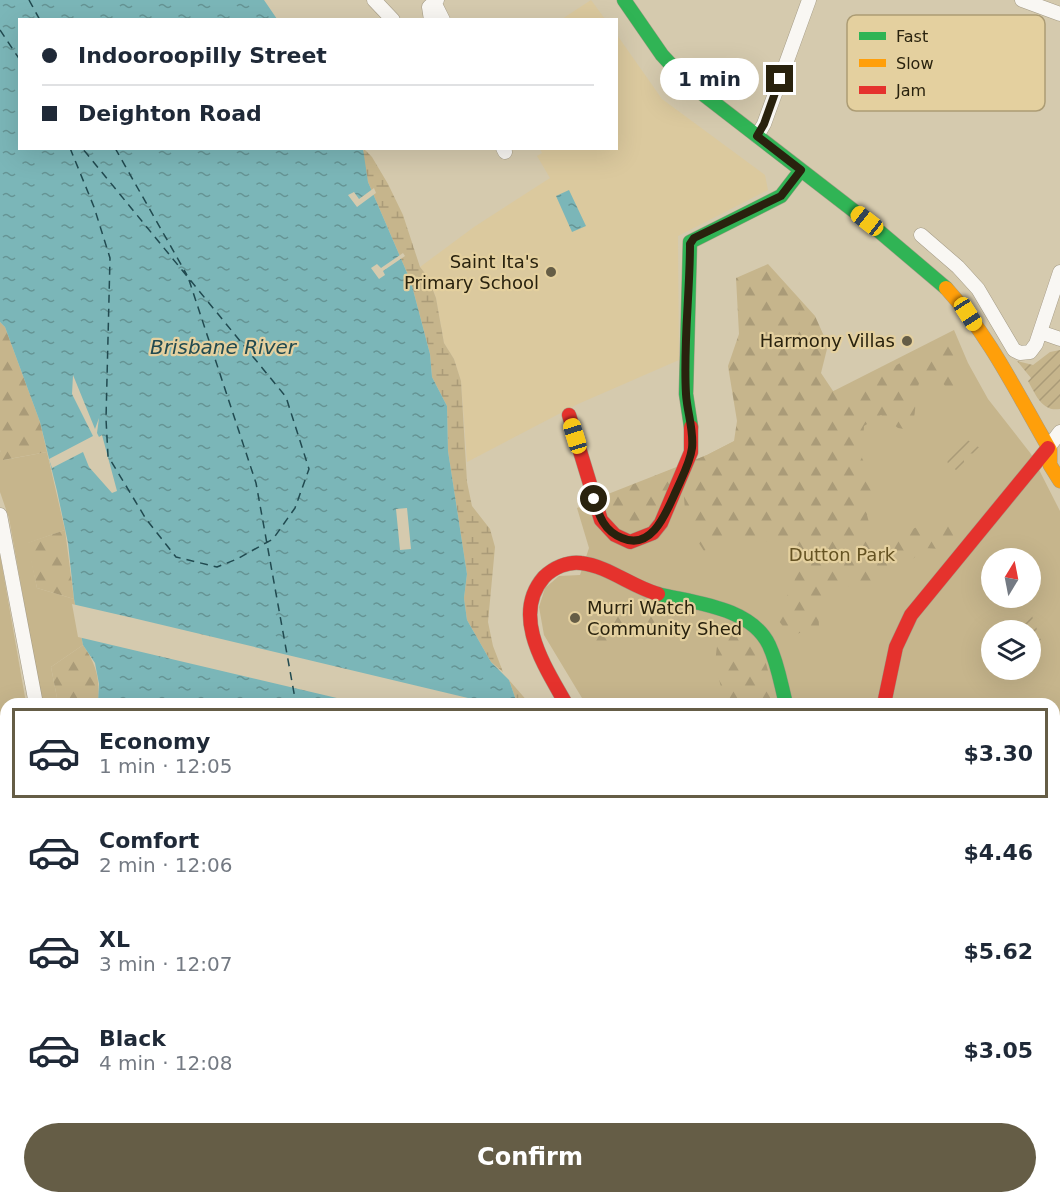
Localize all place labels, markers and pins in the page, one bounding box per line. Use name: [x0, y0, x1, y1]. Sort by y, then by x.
place label: Saint Ita's Primary School: [404, 251, 539, 293]
marker: Saint Ita's Primary School: [544, 265, 558, 279]
place label: Harmony Villas: [760, 330, 895, 351]
marker: Harmony Villas: [900, 334, 914, 348]
place label: Murri Watch Community Shed: [587, 597, 742, 639]
marker: Murri Watch Community Shed: [568, 611, 582, 625]

